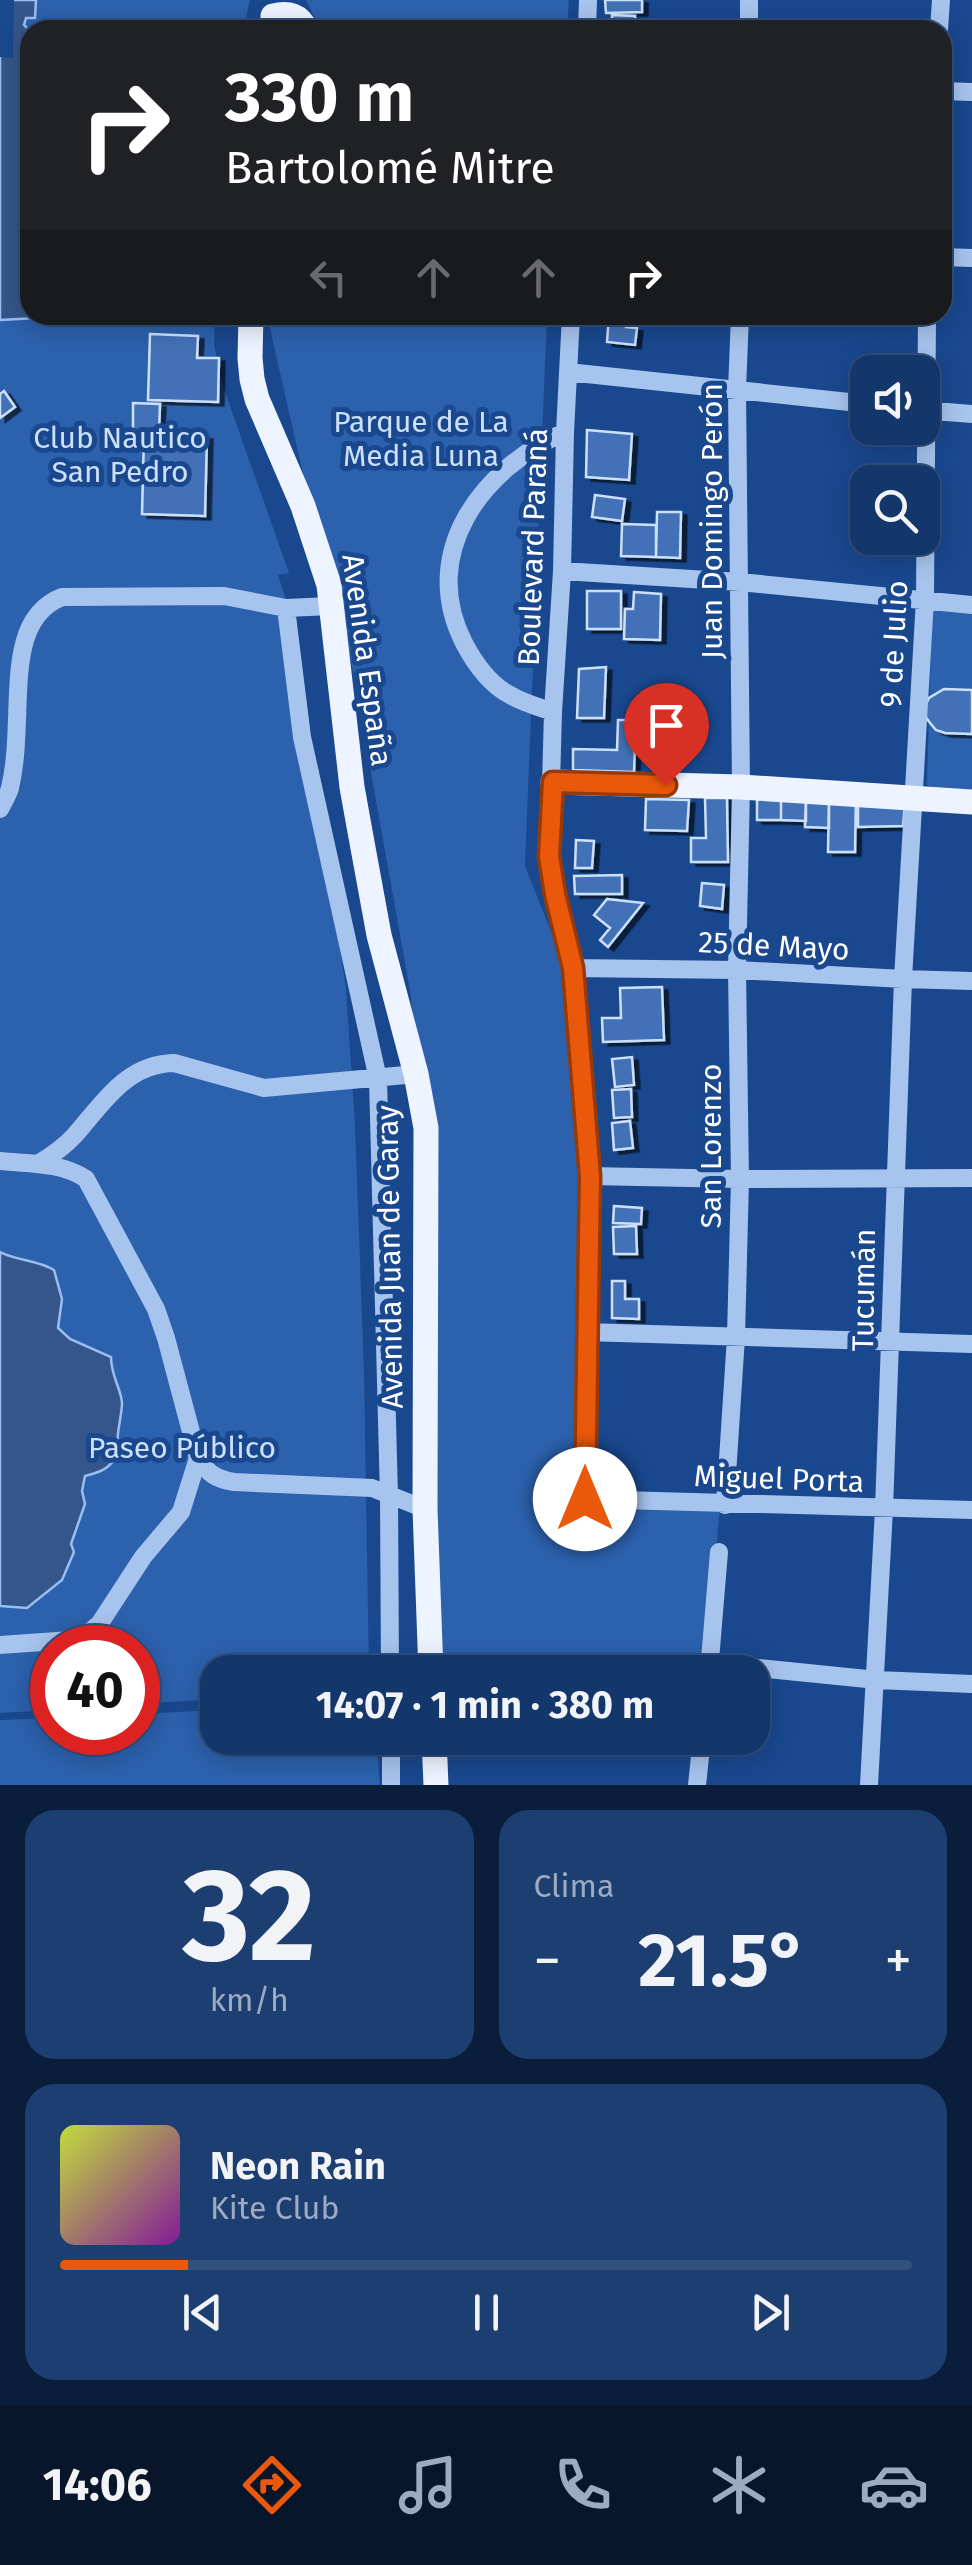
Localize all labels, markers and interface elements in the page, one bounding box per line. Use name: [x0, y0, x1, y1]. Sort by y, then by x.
text: 330 m: [225, 56, 415, 140]
icon: right: [60, 60, 190, 190]
text: Bartolomé Mitre: [225, 141, 555, 195]
icon: left: [301, 250, 356, 305]
icon: ahead: [406, 250, 461, 305]
icon: ahead: [511, 250, 566, 305]
icon: right: [616, 250, 671, 305]
map controls: [850, 355, 940, 555]
button: sound: [850, 355, 940, 445]
street label: Juan Domingo Perón: [694, 383, 730, 659]
park label: Parque de La Media Luna: [333, 404, 509, 474]
park label: Club Nautico San Pedro: [33, 420, 207, 490]
street label: Boulevard Paraná: [511, 427, 555, 667]
button: search: [850, 465, 940, 555]
street label: Avenida España: [334, 551, 400, 769]
street label: 9 de Julio: [873, 579, 915, 709]
pin: [624, 683, 709, 786]
icon: arrive: [639, 698, 694, 753]
street label: 25 de Mayo: [697, 924, 851, 968]
street label: San Lorenzo: [693, 1064, 729, 1228]
street label: Avenida Juan de Garay: [369, 1105, 411, 1409]
street label: Tucumán: [845, 1228, 883, 1352]
park label: Paseo Público: [88, 1430, 276, 1466]
position arrow: [533, 1447, 637, 1551]
street label: Miguel Porta: [693, 1458, 865, 1500]
speed limit sign: 40: [30, 1625, 160, 1755]
text: 14:07 · 1 min · 380 m: [316, 1682, 654, 1728]
text: 32: [182, 1838, 316, 1994]
text: Clima: [534, 1867, 614, 1905]
text: 21.5°: [638, 1916, 807, 2006]
text: −: [534, 1928, 561, 1994]
text: +: [885, 1928, 912, 1994]
text: km/h: [210, 1981, 289, 2019]
text: Neon Rain: [210, 2143, 386, 2189]
text: Kite Club: [210, 2189, 339, 2227]
icon: previous: [175, 2285, 230, 2340]
icon: pause: [459, 2285, 514, 2340]
icon: next: [743, 2285, 798, 2340]
icon: directions: [237, 2450, 307, 2520]
icon: music: [393, 2450, 463, 2520]
icon: phone: [548, 2450, 618, 2520]
icon: climate: [704, 2450, 774, 2520]
icon: car: [859, 2450, 929, 2520]
text: 14:06: [43, 2458, 152, 2512]

